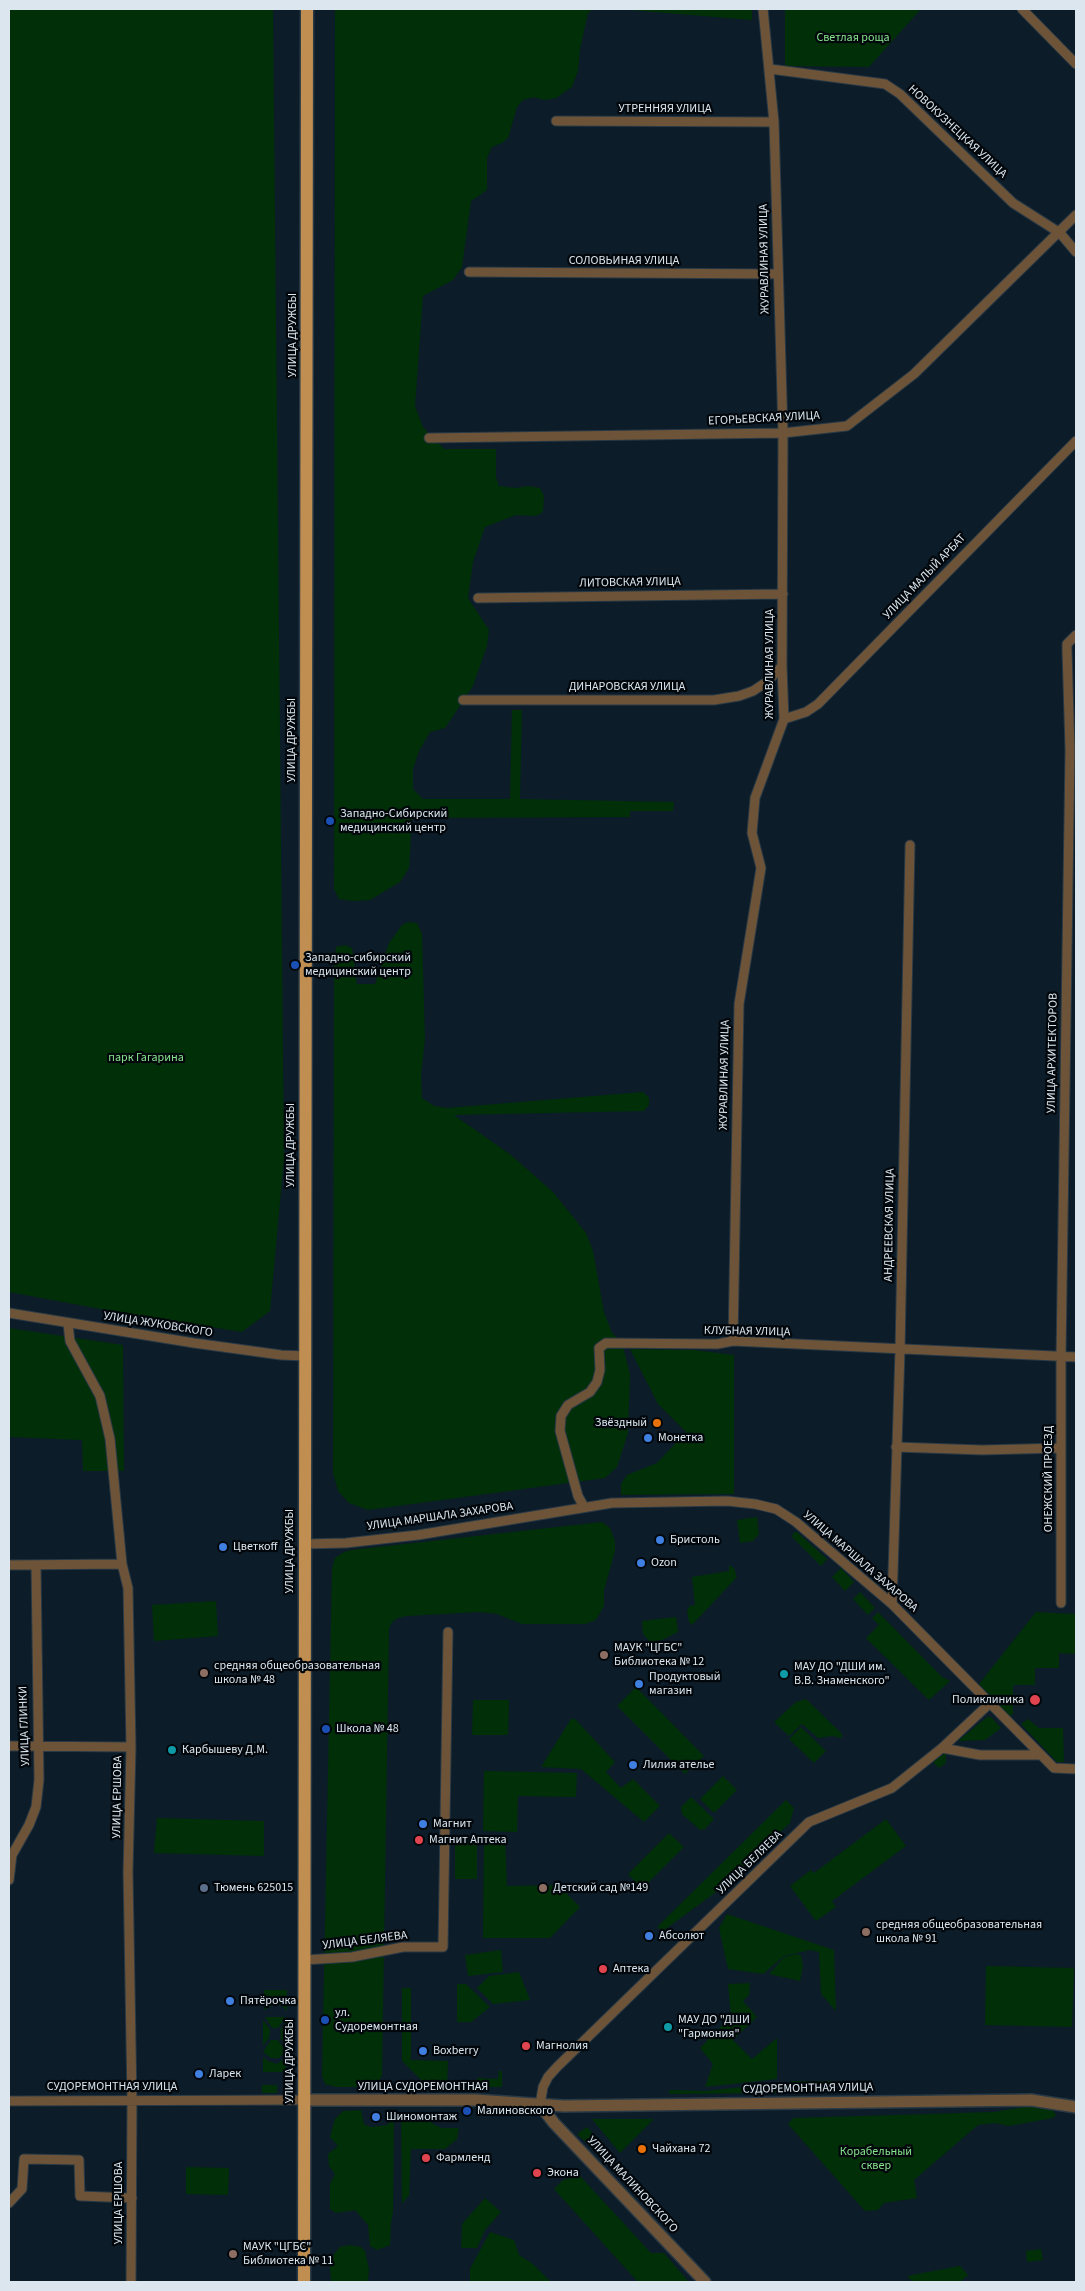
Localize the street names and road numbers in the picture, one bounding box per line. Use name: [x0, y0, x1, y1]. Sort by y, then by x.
street label: НОВОКУЗНЕЦКАЯ УЛИЦА: [905, 82, 1009, 182]
street label: УТРЕННЯЯ УЛИЦА: [619, 102, 711, 116]
street label: ЖУРАВЛИНАЯ УЛИЦА: [757, 204, 773, 314]
street label: СОЛОВЬИНАЯ УЛИЦА: [569, 254, 679, 268]
street label: УЛИЦА ДРУЖБЫ: [286, 293, 300, 377]
street label: ЕГОРЬЕВСКАЯ УЛИЦА: [708, 409, 820, 429]
street label: УЛИЦА МАЛЫЙ АРБАТ: [881, 531, 969, 623]
street label: ЛИТОВСКАЯ УЛИЦА: [579, 575, 681, 591]
street label: ЖУРАВЛИНАЯ УЛИЦА: [763, 609, 777, 719]
street label: ДИНАРОВСКАЯ УЛИЦА: [569, 680, 685, 694]
street label: УЛИЦА ДРУЖБЫ: [285, 698, 299, 782]
street label: УЛИЦА АРХИТЕКТОРОВ: [1045, 993, 1061, 1113]
street label: ЖУРАВЛИНАЯ УЛИЦА: [717, 1020, 733, 1130]
street label: УЛИЦА ДРУЖБЫ: [284, 1103, 298, 1187]
street label: АНДРЕЕВСКАЯ УЛИЦА: [882, 1168, 898, 1282]
street label: УЛИЦА ЖУКОВСКОГО: [102, 1309, 214, 1341]
street label: КЛУБНАЯ УЛИЦА: [704, 1324, 790, 1340]
street label: ОНЕЖСКИЙ ПРОЕЗД: [1042, 1426, 1056, 1532]
street label: УЛИЦА МАРШАЛА ЗАХАРОВА: [366, 1500, 514, 1534]
street label: УЛИЦА МАРШАЛА ЗАХАРОВА: [800, 1508, 920, 1616]
street label: УЛИЦА ДРУЖБЫ: [283, 1509, 297, 1593]
street label: УЛИЦА ГЛИНКИ: [16, 1686, 34, 1766]
street label: УЛИЦА ЕРШОВА: [110, 1756, 126, 1838]
street label: УЛИЦА БЕЛЯЕВА: [714, 1828, 786, 1898]
street label: УЛИЦА БЕЛЯЕВА: [322, 1929, 408, 1953]
street label: УЛИЦА ДРУЖБЫ: [283, 2019, 297, 2103]
street label: СУДОРЕМОНТНАЯ УЛИЦА: [47, 2080, 177, 2094]
street label: УЛИЦА СУДОРЕМОНТНАЯ: [358, 2080, 488, 2094]
street label: СУДОРЕМОНТНАЯ УЛИЦА: [743, 2081, 873, 2097]
street label: УЛИЦА МАЛИНОВСКОГО: [584, 2134, 680, 2236]
street label: УЛИЦА ЕРШОВА: [112, 2162, 126, 2244]

